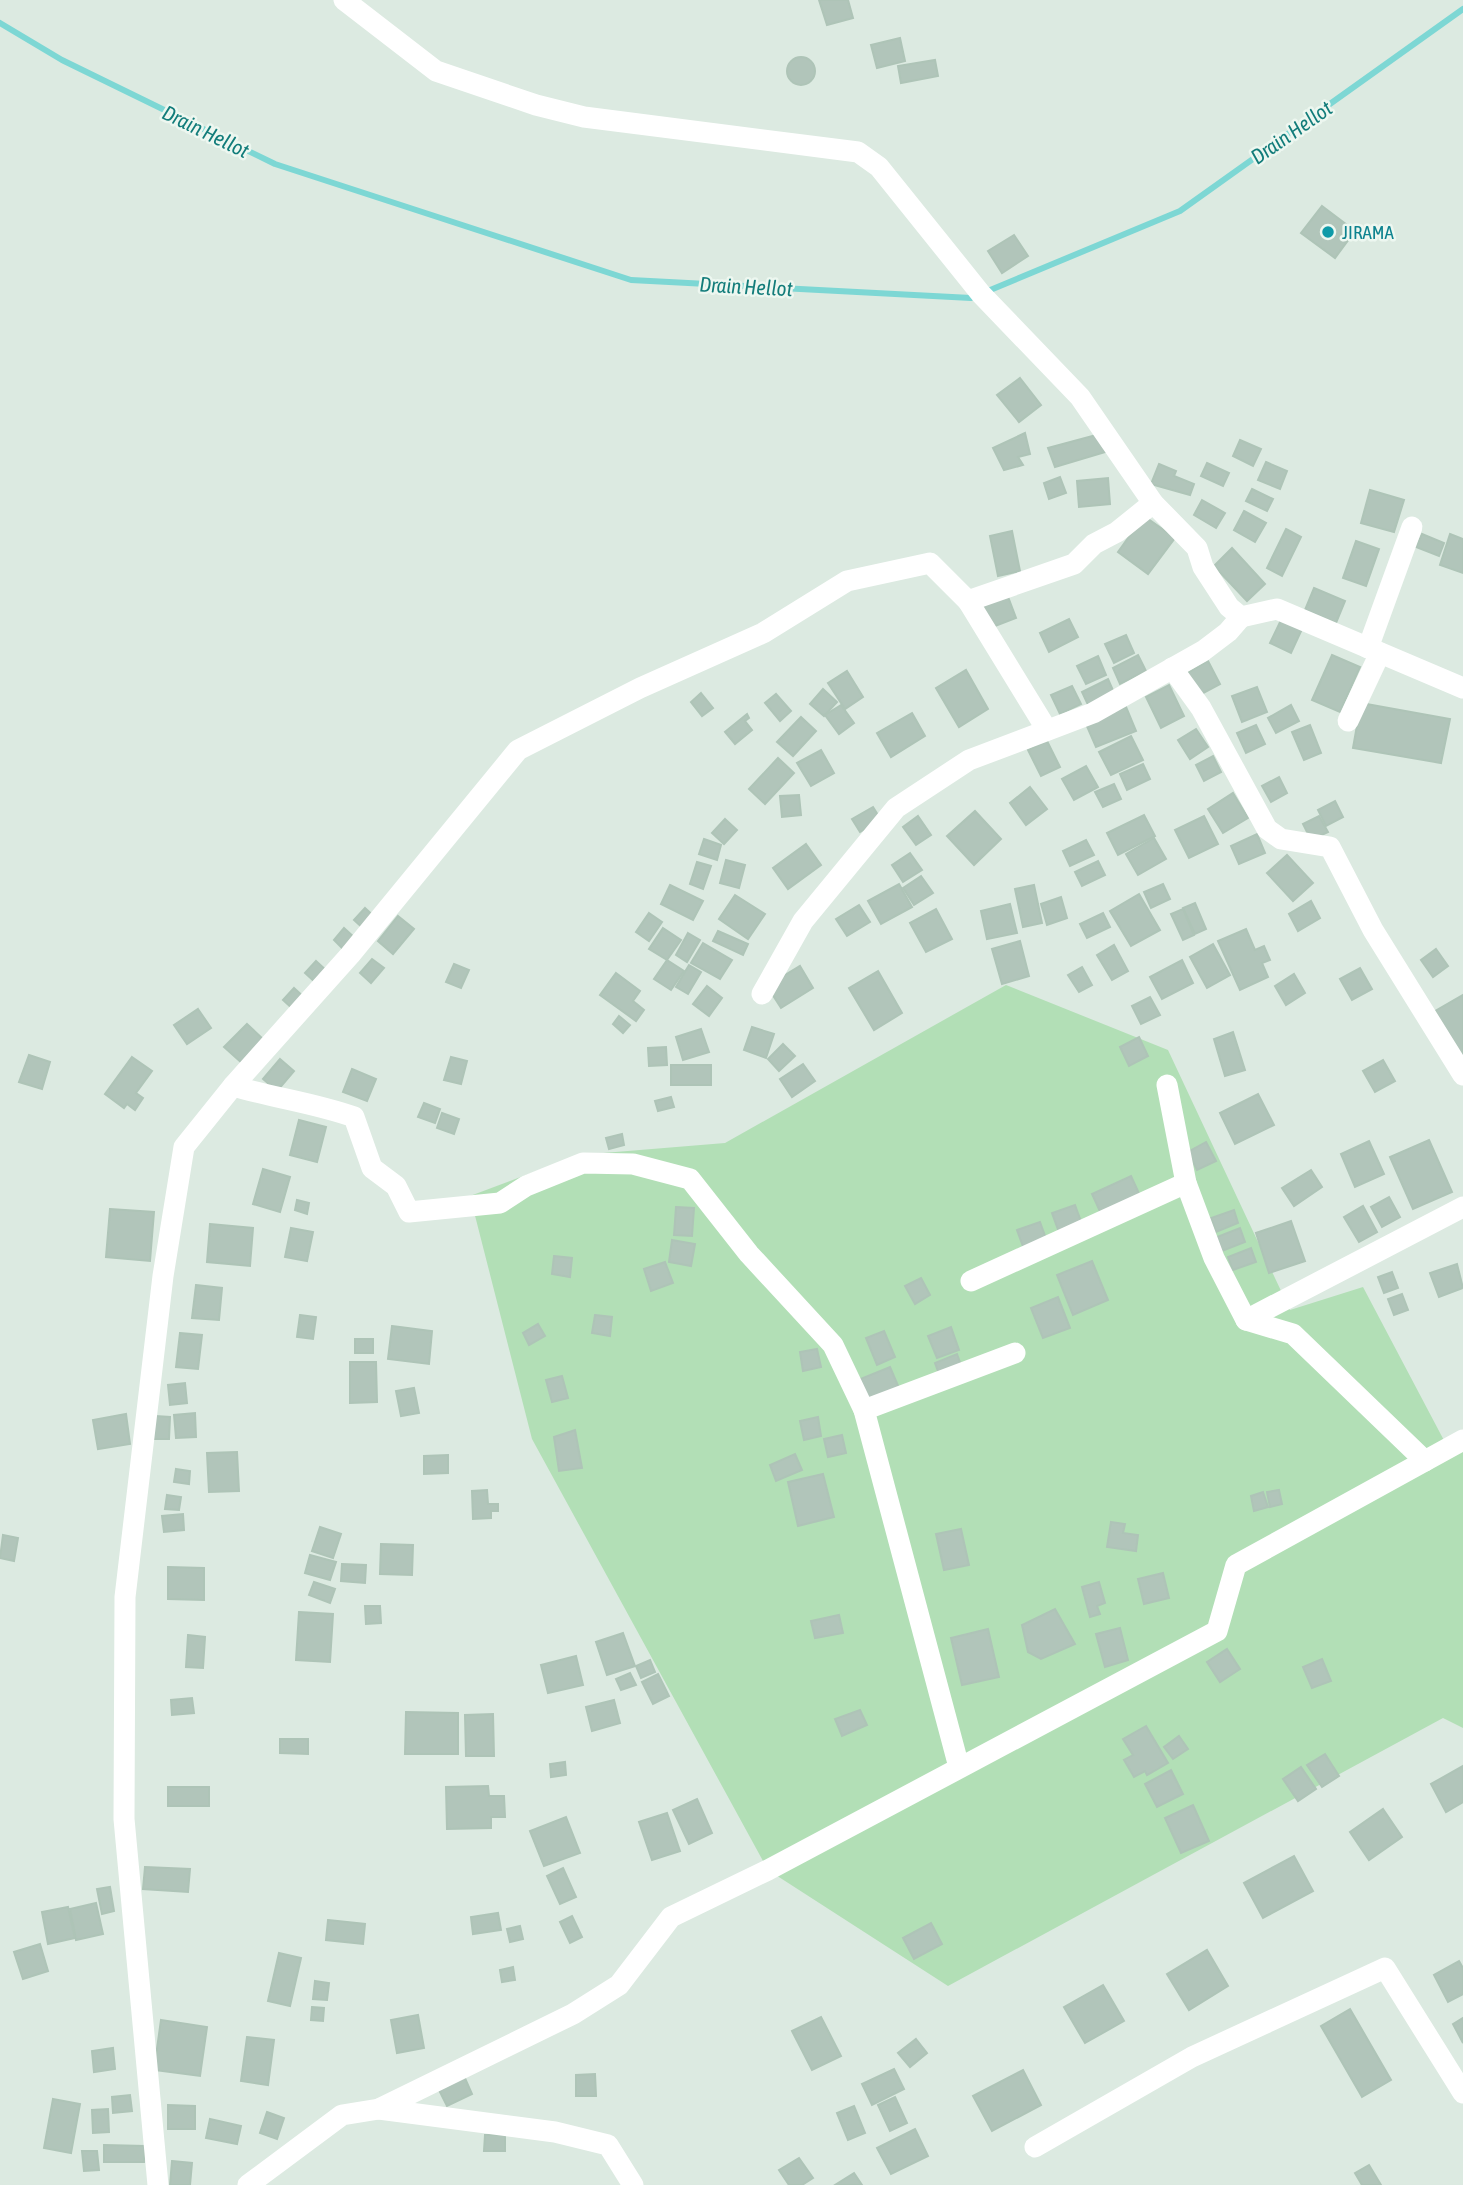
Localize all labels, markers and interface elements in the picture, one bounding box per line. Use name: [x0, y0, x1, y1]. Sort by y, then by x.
water label: Drain Hellot: [1246, 95, 1336, 169]
water label: Drain Hellot: [159, 100, 253, 162]
place label: JIRAMA: [1342, 221, 1394, 243]
marker: JIRAMA: [1320, 224, 1336, 240]
water label: Drain Hellot: [699, 272, 793, 300]

